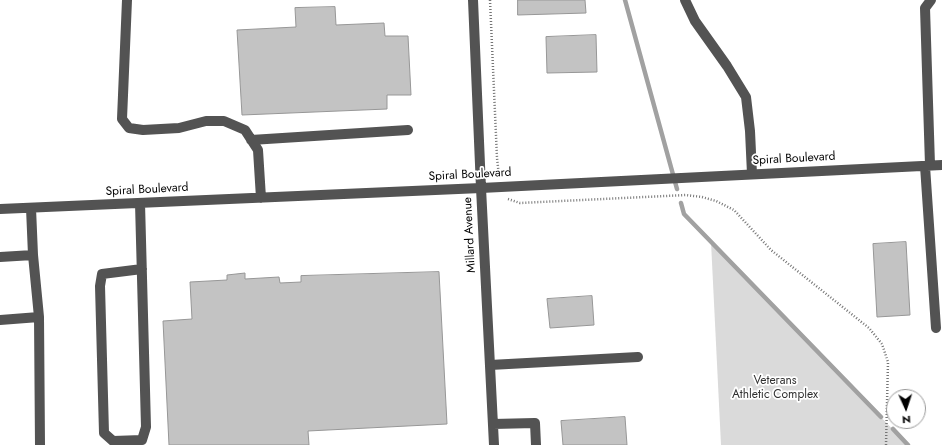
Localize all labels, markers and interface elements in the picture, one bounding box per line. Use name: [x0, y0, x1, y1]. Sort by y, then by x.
street label: Spiral Boulevard: [752, 150, 836, 168]
street label: Spiral Boulevard: [428, 166, 512, 184]
street label: Spiral Boulevard: [105, 181, 189, 199]
street label: Millard Avenue: [461, 197, 479, 273]
park label: Veterans Athletic Complex: [732, 374, 818, 402]
north arrow: [886, 389, 926, 429]
text: N: [902, 412, 911, 428]

